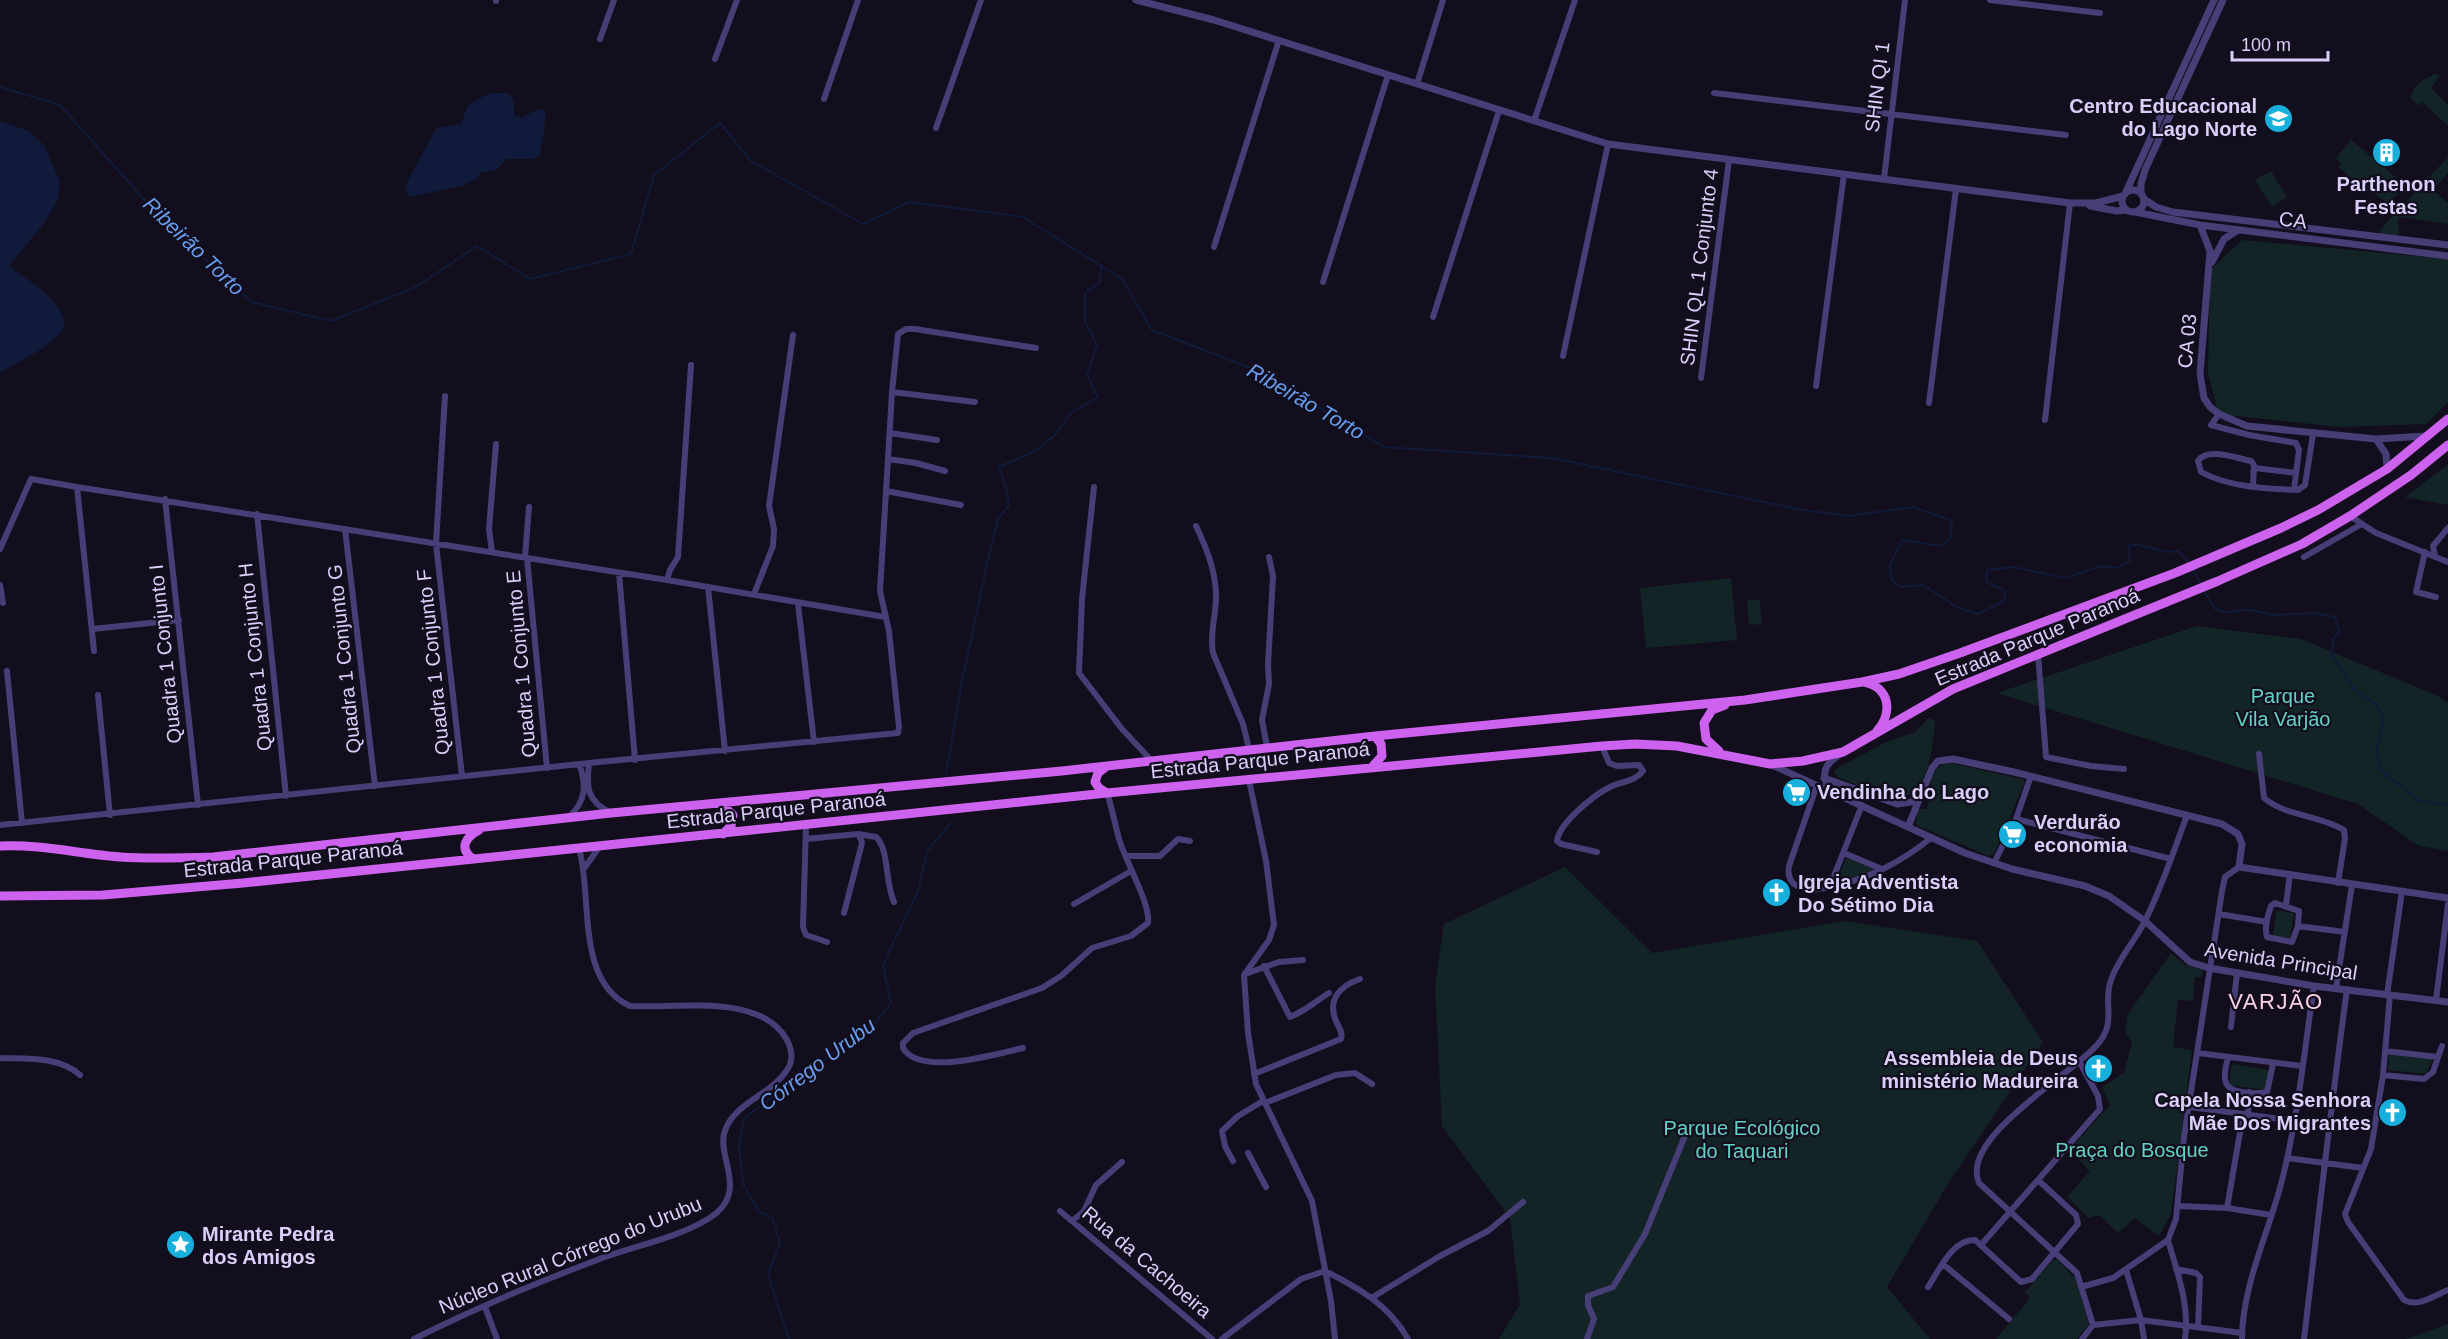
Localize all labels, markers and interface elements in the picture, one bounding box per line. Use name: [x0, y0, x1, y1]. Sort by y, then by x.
scale bar: [2232, 24, 2328, 62]
text: 100 m: [2241, 35, 2291, 55]
street label: SHIN QI 1: [1861, 40, 1893, 134]
place label: Centro Educacional do Lago Norte: [2069, 95, 2257, 140]
school or university icon: Centro Educacional do Lago Norte: [2262, 102, 2294, 134]
building icon: Parthenon Festas: [2370, 137, 2402, 169]
street label: SHIN QL 1 Conjunto 4: [1676, 167, 1722, 367]
place label: Parthenon Festas: [2337, 173, 2435, 218]
water label: Ribeirão Torto: [139, 192, 249, 300]
street label: CA: [2278, 207, 2309, 233]
street label: CA 03: [2174, 313, 2200, 369]
water label: Ribeirão Torto: [1243, 358, 1369, 444]
street label: Quadra 1 Conjunto H: [234, 562, 276, 752]
street label: Quadra 1 Conjunto I: [145, 563, 185, 745]
street label: Quadra 1 Conjunto G: [323, 563, 365, 755]
street label: Quadra 1 Conjunto F: [412, 568, 454, 756]
street label: Quadra 1 Conjunto E: [502, 569, 540, 759]
street label: Estrada Parque Paranoá: [1931, 584, 2143, 690]
park label: Parque Vila Varjão: [2236, 685, 2330, 730]
street label: Estrada Parque Paranoá: [1149, 737, 1371, 782]
supermarket icon: Vendinha do Lago: [1780, 776, 1812, 808]
place label: Vendinha do Lago: [1817, 781, 1989, 803]
street label: Estrada Parque Paranoá: [665, 787, 887, 832]
place label: Verdurão economia: [2034, 811, 2128, 856]
supermarket icon: Verdurão economia: [1997, 818, 2029, 850]
street label: Estrada Parque Paranoá: [182, 836, 404, 881]
place label: Igreja Adventista Do Sétimo Dia: [1798, 871, 1959, 916]
church icon: Igreja Adventista Do Sétimo Dia: [1761, 877, 1793, 909]
street label: Avenida Principal: [2203, 938, 2359, 984]
district label: VARJÃO: [2228, 989, 2324, 1014]
water label: Córrego Urubu: [755, 1013, 880, 1115]
place label: Assembleia de Deus ministério Madureira: [1881, 1047, 2079, 1092]
church icon: Assembleia de Deus ministério Madureira: [2083, 1053, 2115, 1085]
place label: Capela Nossa Senhora Mãe Dos Migrantes: [2154, 1089, 2372, 1134]
church icon: Capela Nossa Senhora Mãe Dos Migrantes: [2376, 1096, 2408, 1128]
park label: Parque Ecológico do Taquari: [1664, 1117, 1820, 1162]
park label: Praça do Bosque: [2055, 1139, 2209, 1161]
street label: Núcleo Rural Córrego do Urubu: [435, 1192, 705, 1318]
street label: Rua da Cachoeira: [1078, 1202, 1216, 1323]
place label: Mirante Pedra dos Amigos: [202, 1223, 335, 1268]
place icon: Mirante Pedra dos Amigos: [165, 1229, 197, 1261]

